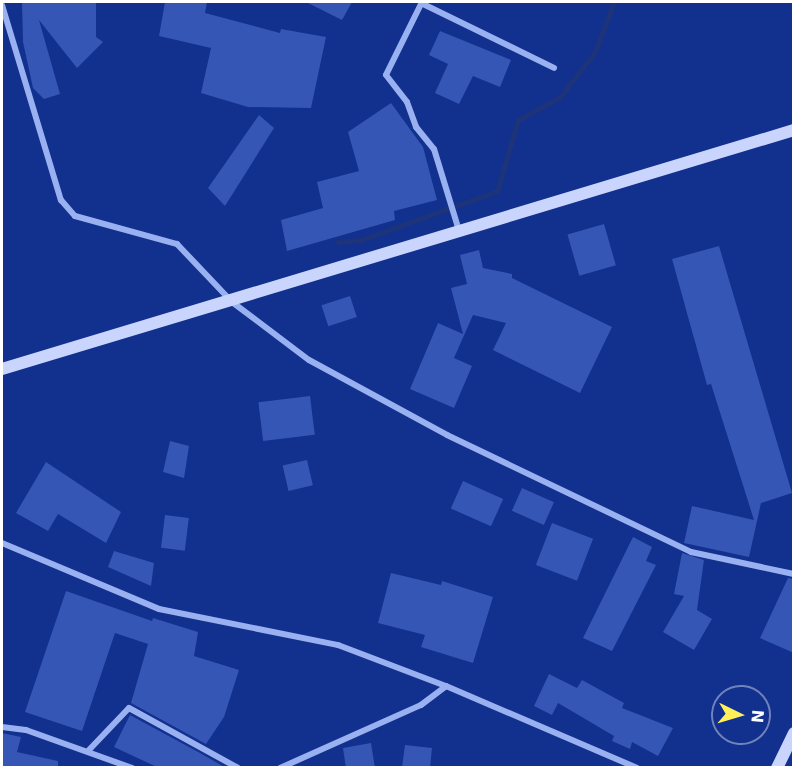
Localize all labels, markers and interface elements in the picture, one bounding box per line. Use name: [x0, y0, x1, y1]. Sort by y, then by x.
north arrow: [711, 685, 771, 745]
text: N: [747, 709, 767, 724]

